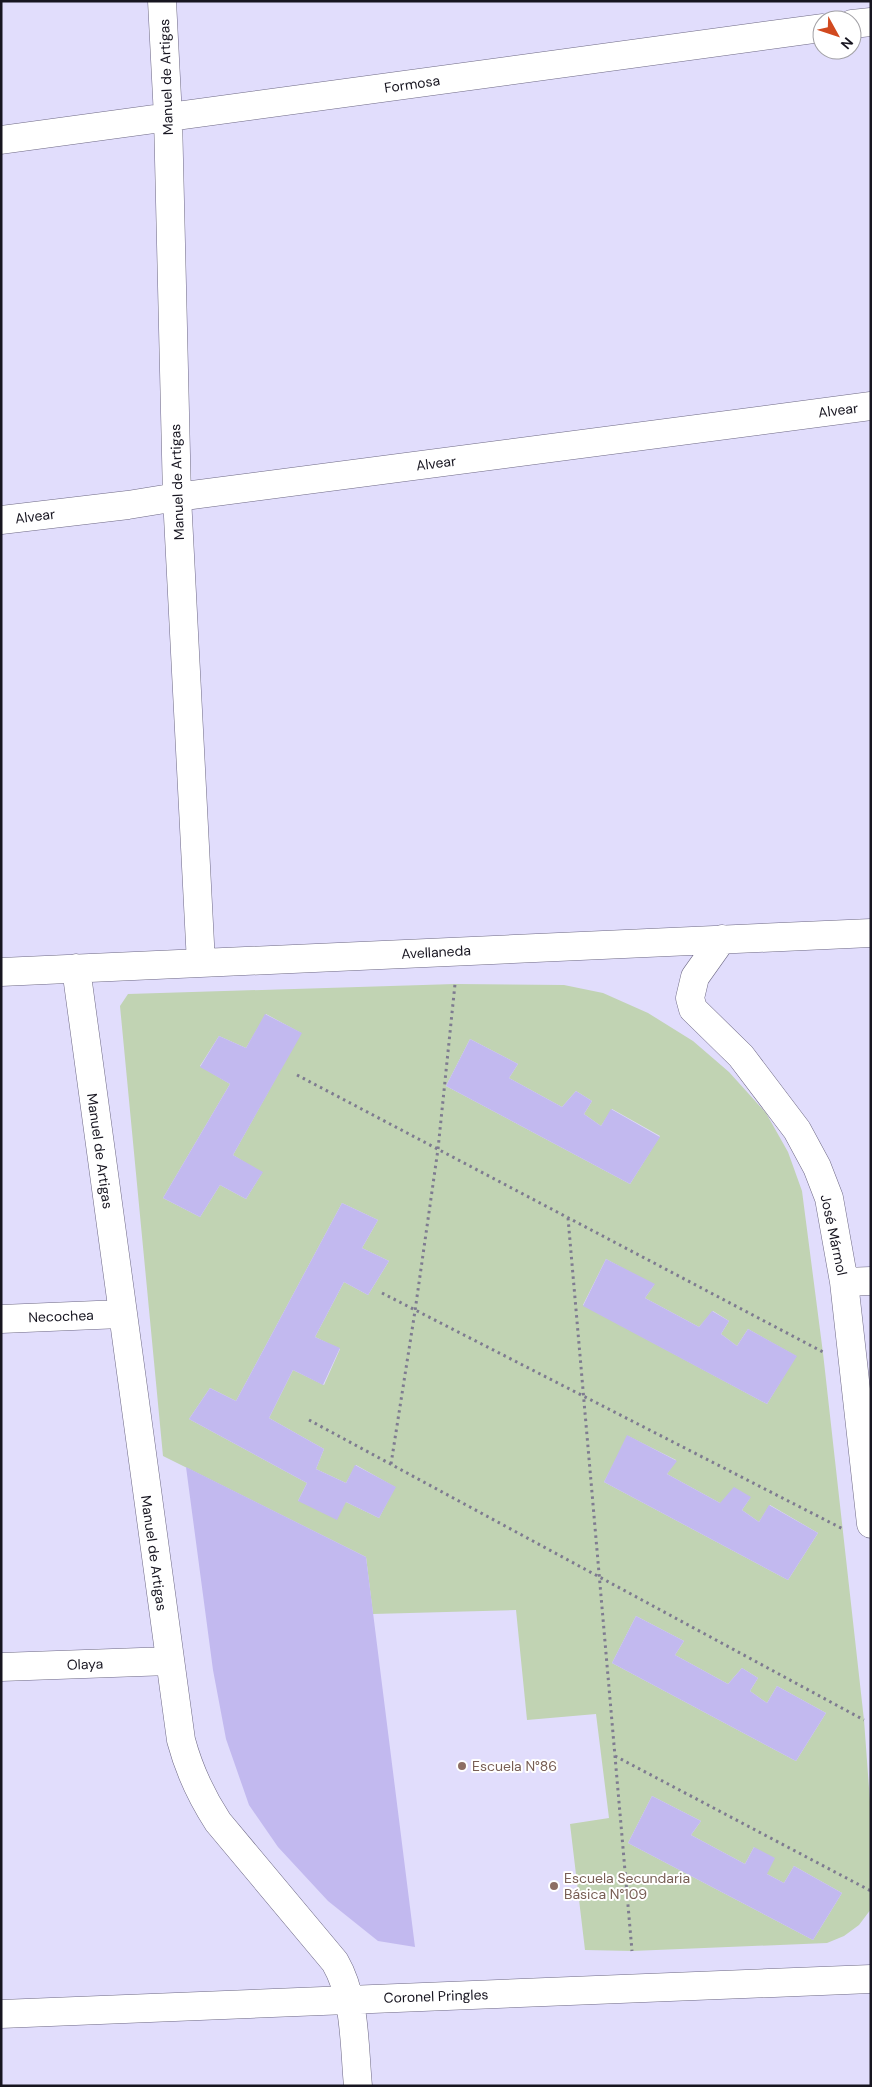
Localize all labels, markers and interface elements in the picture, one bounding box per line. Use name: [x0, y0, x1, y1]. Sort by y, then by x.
north arrow: [812, 10, 862, 60]
street label: Manuel de Artigas: [155, 18, 177, 136]
text: N: [837, 34, 857, 53]
street label: Formosa: [383, 71, 441, 97]
street label: Alvear: [817, 399, 859, 421]
street label: Manuel de Artigas: [166, 423, 188, 541]
street label: Alvear: [415, 452, 457, 474]
street label: Alvear: [14, 505, 56, 527]
street label: Avellaneda: [401, 941, 471, 963]
street label: Manuel de Artigas: [83, 1092, 117, 1210]
street label: José Mármol: [817, 1193, 851, 1277]
street label: Necochea: [28, 1306, 94, 1326]
street label: Manuel de Artigas: [137, 1494, 171, 1612]
street label: Olaya: [67, 1654, 103, 1674]
place label: Escuela N°86: [472, 1757, 557, 1775]
marker: Escuela N°86: [456, 1760, 468, 1772]
place label: Escuela Secundaria Básica N°109: [564, 1869, 690, 1903]
marker: Escuela Secundaria Básica N°109: [548, 1880, 560, 1892]
street label: Coronel Pringles: [383, 1985, 489, 2007]

